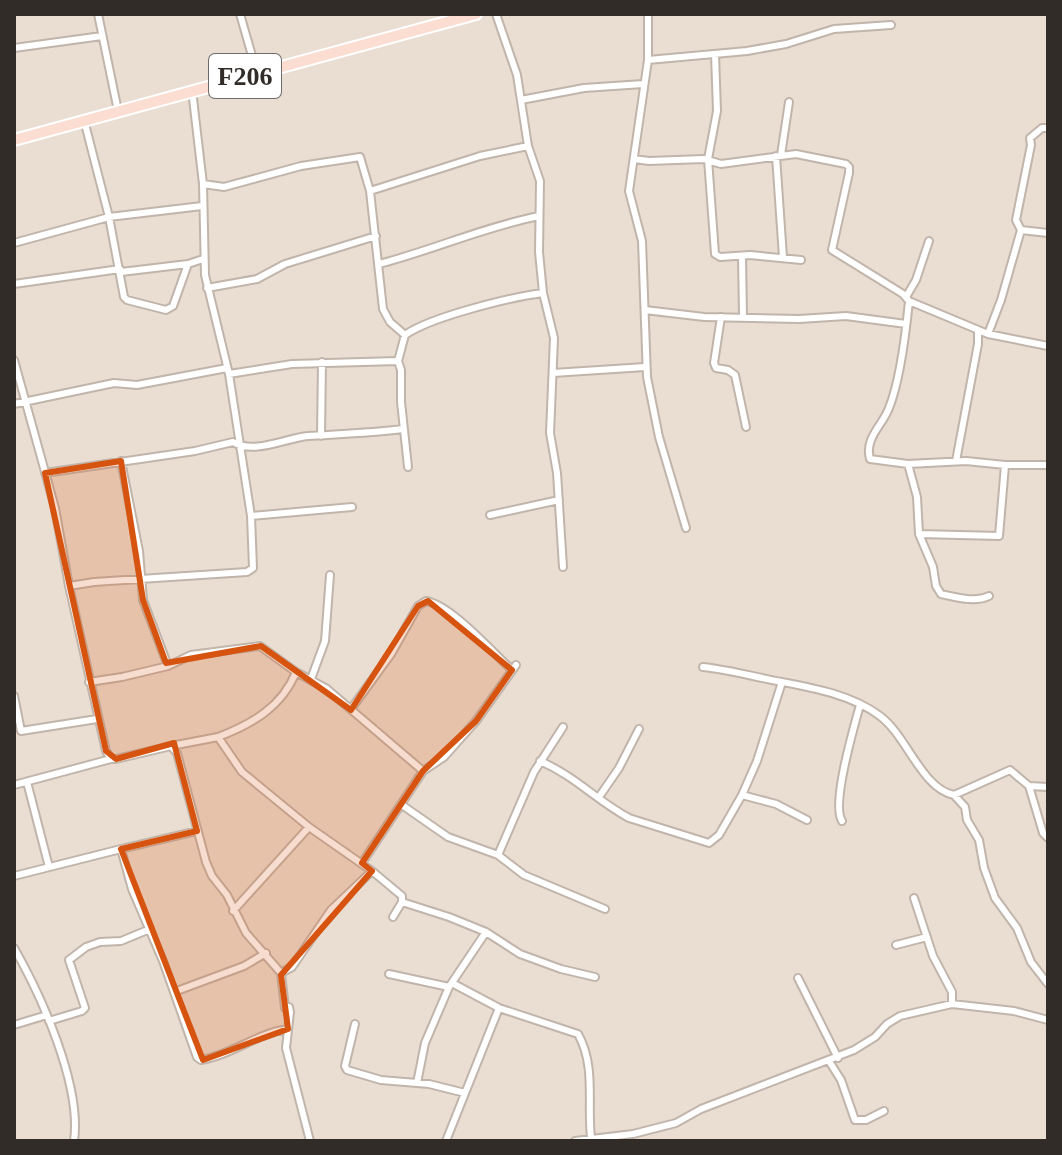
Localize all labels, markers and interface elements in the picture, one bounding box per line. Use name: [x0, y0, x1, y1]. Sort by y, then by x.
road number: F206: [209, 54, 281, 98]

